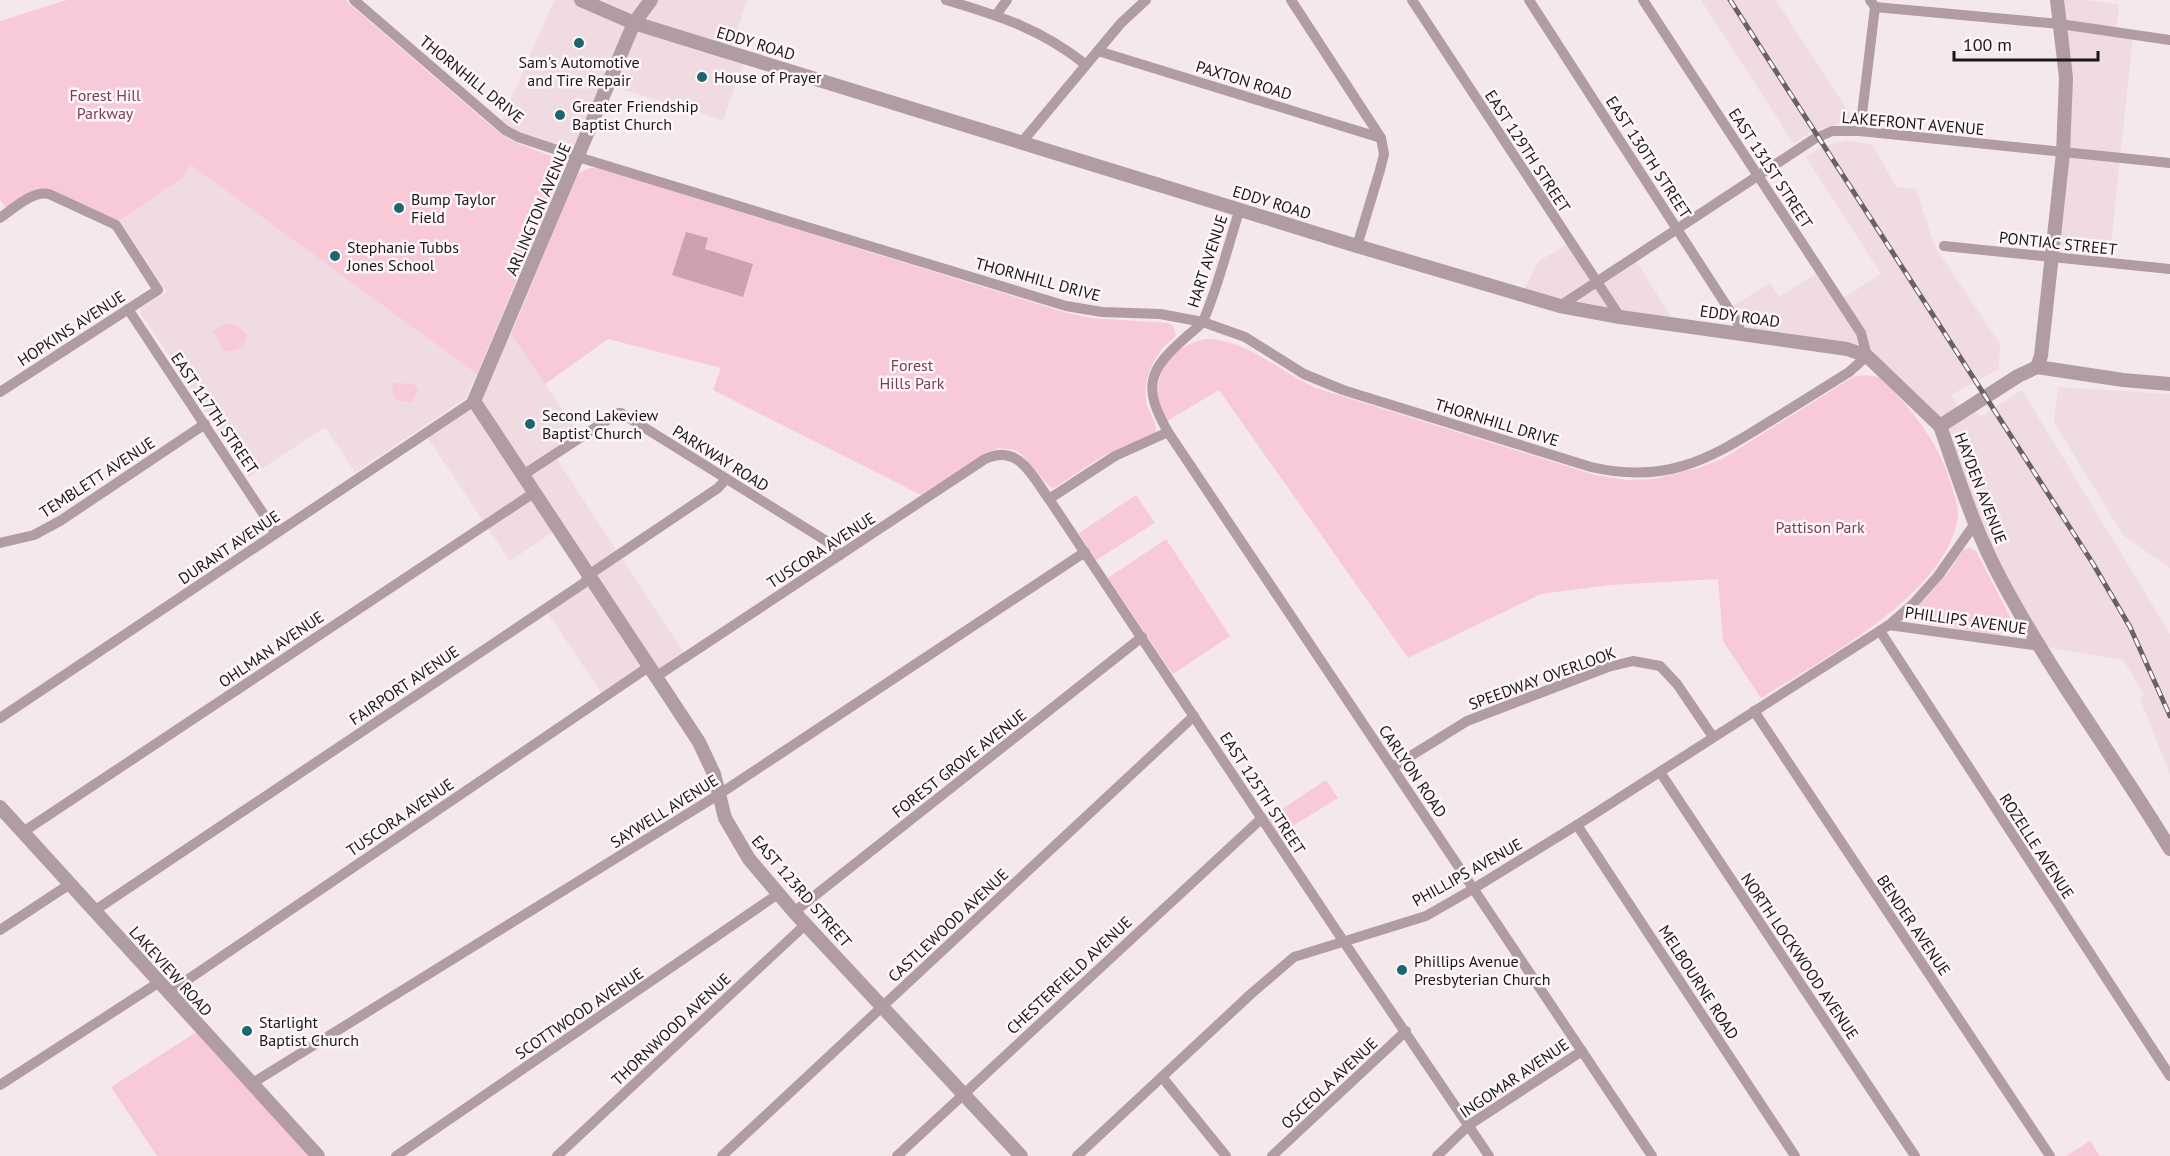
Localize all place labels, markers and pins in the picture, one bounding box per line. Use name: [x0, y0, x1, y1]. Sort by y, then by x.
marker: Sam's Automotive and Tire Repair: [572, 36, 586, 50]
place label: Sam's Automotive and Tire Repair: [518, 52, 640, 90]
place label: House of Prayer: [714, 67, 822, 87]
marker: House of Prayer: [695, 70, 709, 84]
place label: Greater Friendship Baptist Church: [572, 96, 698, 134]
marker: Greater Friendship Baptist Church: [553, 108, 567, 122]
place label: Bump Taylor Field: [411, 189, 496, 227]
marker: Bump Taylor Field: [392, 201, 406, 215]
place label: Stephanie Tubbs Jones School: [346, 237, 459, 275]
marker: Stephanie Tubbs Jones School: [328, 249, 342, 263]
place label: Second Lakeview Baptist Church: [542, 405, 659, 443]
marker: Second Lakeview Baptist Church: [523, 417, 537, 431]
place label: Phillips Avenue Presbyterian Church: [1414, 951, 1551, 989]
marker: Phillips Avenue Presbyterian Church: [1395, 963, 1409, 977]
place label: Starlight Baptist Church: [259, 1012, 359, 1050]
marker: Starlight Baptist Church: [240, 1024, 254, 1038]

